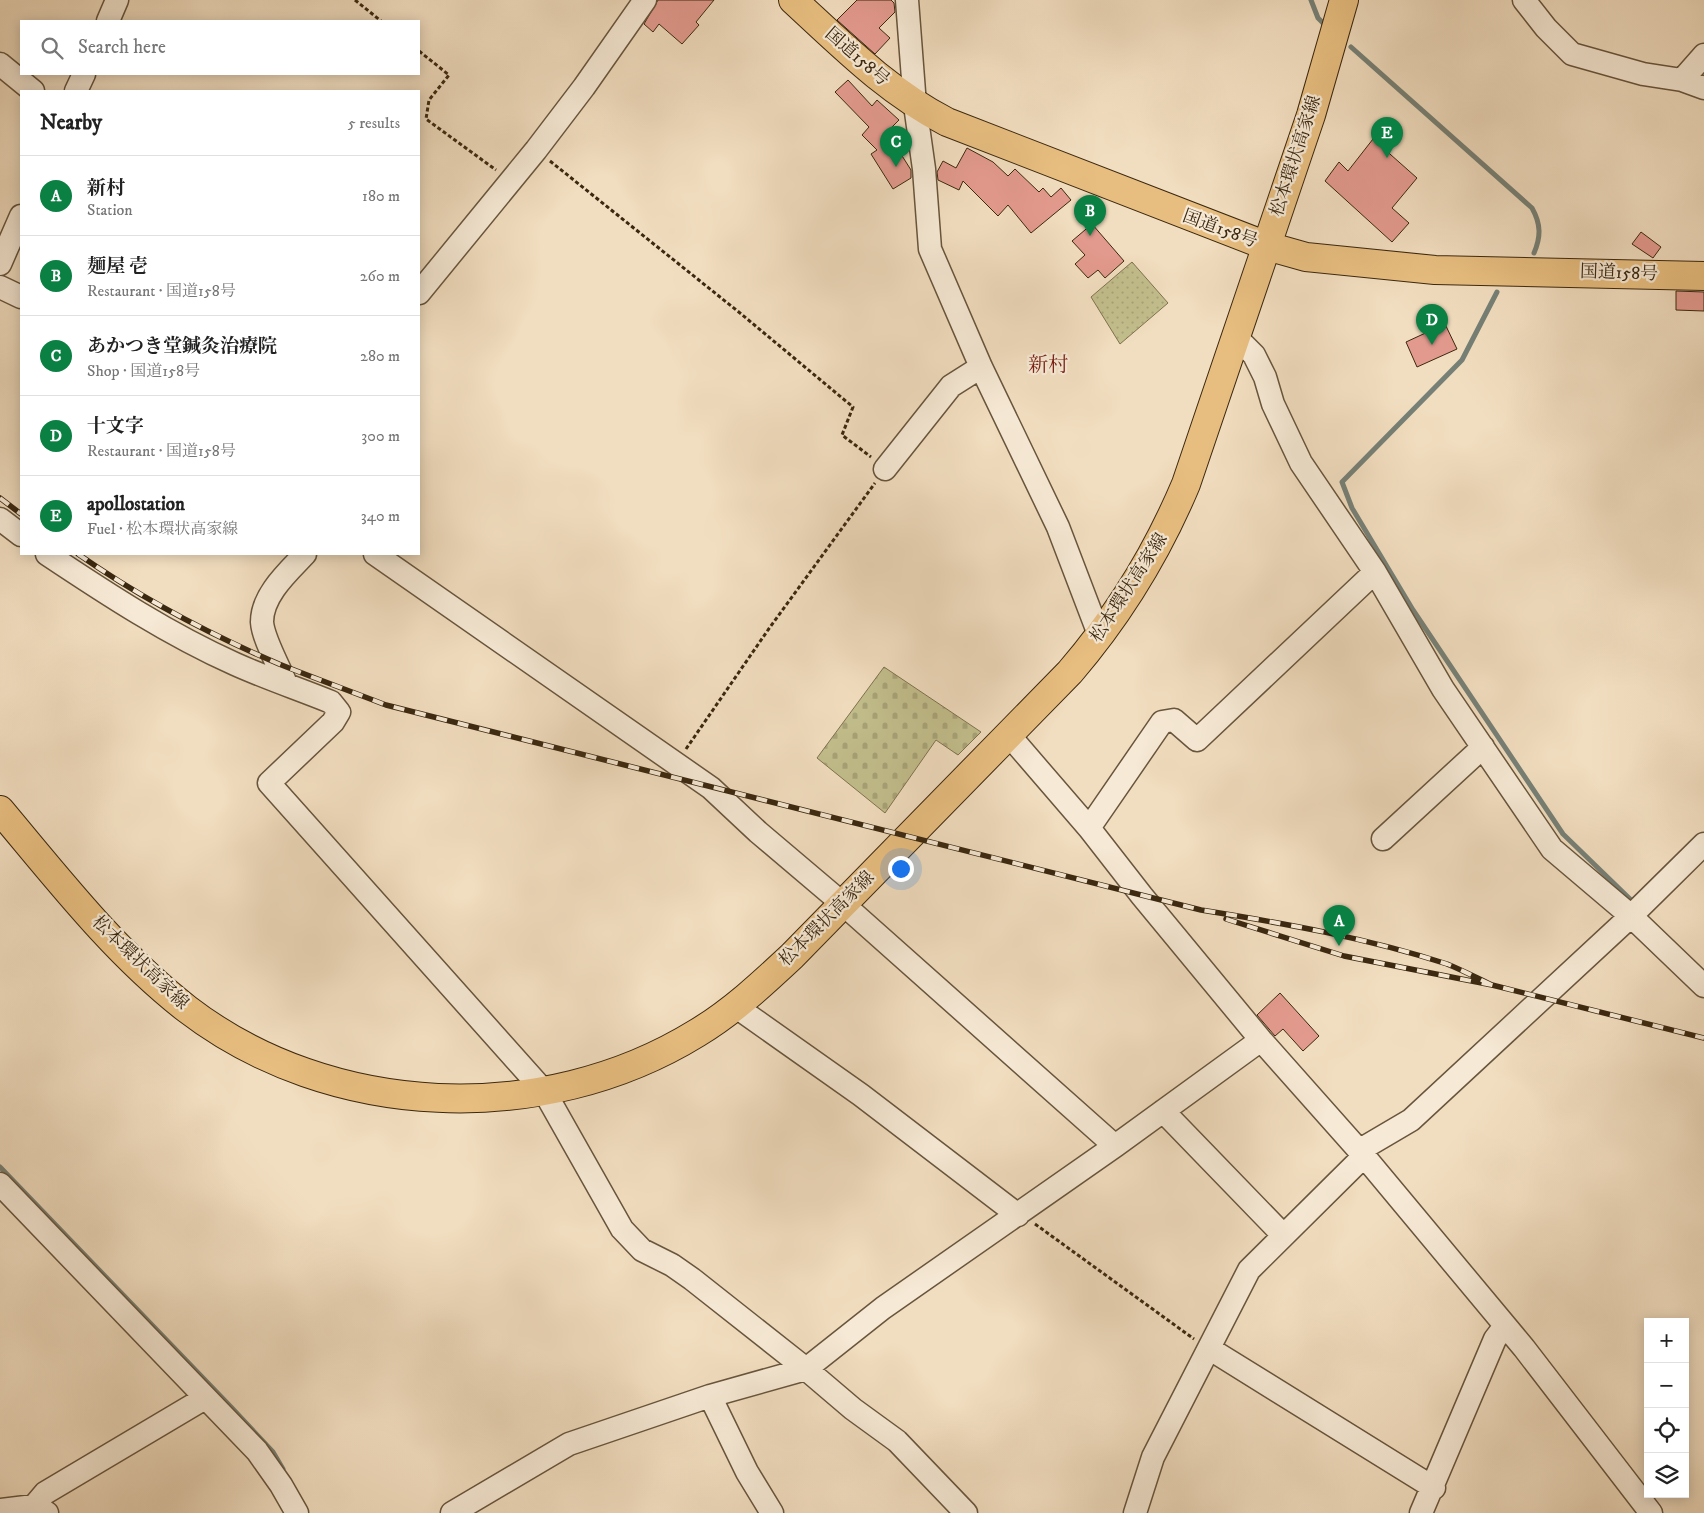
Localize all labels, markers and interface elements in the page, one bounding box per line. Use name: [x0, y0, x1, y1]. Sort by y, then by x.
search box: [20, 20, 420, 75]
street label: 国道158号: [820, 23, 894, 91]
icon: search: [38, 34, 66, 62]
text: Search here: [78, 36, 166, 59]
street label: 松本環状高家線: [1266, 93, 1326, 219]
text: Nearby: [40, 110, 102, 136]
text: 5 results: [348, 113, 400, 133]
pin: E: [1371, 117, 1403, 158]
pin: C: [880, 126, 912, 167]
text: 新村: [87, 177, 125, 200]
text: A: [51, 186, 61, 206]
text: 180 m: [362, 186, 400, 206]
pin: B: [1074, 195, 1106, 236]
text: Station: [87, 200, 133, 220]
street label: 国道158号: [1179, 205, 1261, 253]
text: 麺屋 壱: [87, 255, 148, 278]
street label: 国道158号: [1579, 261, 1659, 285]
text: B: [51, 266, 61, 286]
text: 260 m: [360, 266, 400, 286]
text: Restaurant · 国道158号: [87, 281, 236, 301]
pin: D: [1416, 304, 1448, 345]
text: あかつき堂鍼灸治療院: [87, 335, 277, 358]
text: C: [51, 346, 61, 366]
text: 280 m: [360, 346, 400, 366]
district label: 新村: [1028, 353, 1068, 378]
text: Shop · 国道158号: [87, 361, 200, 381]
text: 十文字: [87, 415, 144, 438]
text: D: [50, 426, 62, 446]
text: 300 m: [361, 426, 400, 446]
text: Restaurant · 国道158号: [87, 441, 236, 461]
text: apollostation: [87, 493, 185, 516]
text: E: [50, 506, 62, 526]
text: 340 m: [361, 506, 400, 526]
text: Fuel · 松本環状高家線: [87, 519, 238, 539]
street label: 松本環状高家線: [1085, 529, 1173, 647]
your location: [888, 856, 914, 882]
street label: 松本環状高家線: [775, 867, 879, 971]
pin: A: [1323, 905, 1355, 946]
street label: 松本環状高家線: [87, 911, 193, 1015]
map controls: [1644, 1318, 1689, 1498]
button: +: [1644, 1318, 1689, 1363]
button: −: [1644, 1363, 1689, 1408]
button: locate: [1644, 1408, 1689, 1453]
button: layers: [1644, 1453, 1689, 1498]

